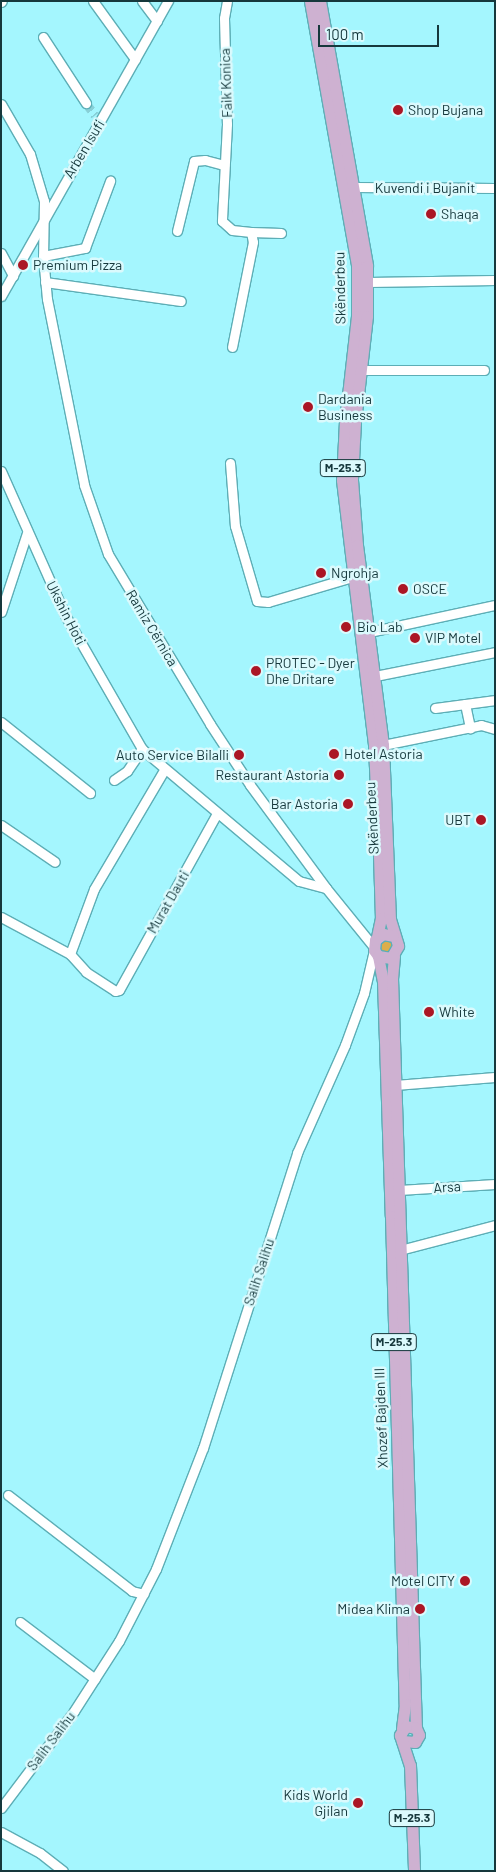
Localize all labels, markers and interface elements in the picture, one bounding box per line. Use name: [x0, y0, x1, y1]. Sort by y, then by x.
scale bar: [321, 15, 442, 47]
text: 100 m: [326, 25, 364, 43]
street label: Faik Konica: [216, 48, 236, 118]
place label: Shop Bujana: [408, 102, 483, 118]
marker: Shop Bujana: [392, 104, 404, 116]
street label: Arben Isufi: [60, 117, 108, 181]
street label: Kuvendi i Bujanit: [375, 180, 475, 196]
place label: Shaqa: [441, 206, 479, 222]
marker: Shaqa: [425, 208, 437, 220]
street label: Skënderbeu: [331, 252, 349, 324]
place label: Premium Pizza: [33, 257, 122, 273]
marker: Premium Pizza: [17, 259, 29, 271]
place label: Dardania Business: [318, 391, 372, 424]
marker: Dardania Business: [302, 401, 314, 413]
road number: M-25.3: [319, 458, 367, 478]
place label: Ngrohja: [331, 565, 379, 581]
marker: Ngrohja: [315, 567, 327, 579]
street label: Ukshin Hoti: [43, 578, 89, 648]
place label: OSCE: [413, 581, 447, 597]
marker: OSCE: [397, 583, 409, 595]
street label: Ramiz Cërnica: [123, 587, 181, 669]
place label: Bio Lab: [357, 619, 403, 635]
marker: Bio Lab: [339, 620, 353, 634]
place label: VIP Motel: [425, 630, 481, 646]
marker: VIP Motel: [409, 632, 421, 644]
place label: PROTEC - Dyer Dhe Dritare: [266, 655, 355, 688]
marker: PROTEC - Dyer Dhe Dritare: [250, 665, 262, 677]
place label: Hotel Astoria: [344, 746, 423, 762]
place label: Auto Service Bilalli: [116, 747, 229, 763]
marker: Hotel Astoria: [328, 748, 340, 760]
marker: Auto Service Bilalli: [233, 749, 245, 761]
place label: Restaurant Astoria: [215, 767, 329, 783]
marker: Restaurant Astoria: [333, 769, 345, 781]
street label: Skënderbeu: [362, 781, 382, 855]
place label: Bar Astoria: [271, 796, 338, 812]
marker: Bar Astoria: [342, 798, 354, 810]
place label: UBT: [445, 812, 471, 828]
marker: UBT: [475, 814, 487, 826]
street label: Murat Dauti: [143, 868, 193, 936]
place label: White: [439, 1004, 475, 1020]
marker: White: [423, 1006, 435, 1018]
street label: Arsa: [433, 1178, 461, 1196]
street label: Salih Salihu: [240, 1236, 278, 1308]
road number: M-25.3: [370, 1332, 418, 1351]
street label: Xhozef Bajden III: [371, 1368, 391, 1468]
place label: Motel CITY: [391, 1573, 455, 1589]
marker: Motel CITY: [459, 1575, 471, 1587]
place label: Midea Klima: [337, 1601, 410, 1617]
marker: Midea Klima: [414, 1603, 426, 1615]
street label: Salih Salihu: [23, 1708, 79, 1774]
place label: Kids World Gjilan: [284, 1787, 348, 1820]
marker: Kids World Gjilan: [352, 1797, 364, 1809]
road number: M-25.3: [388, 1809, 436, 1828]

